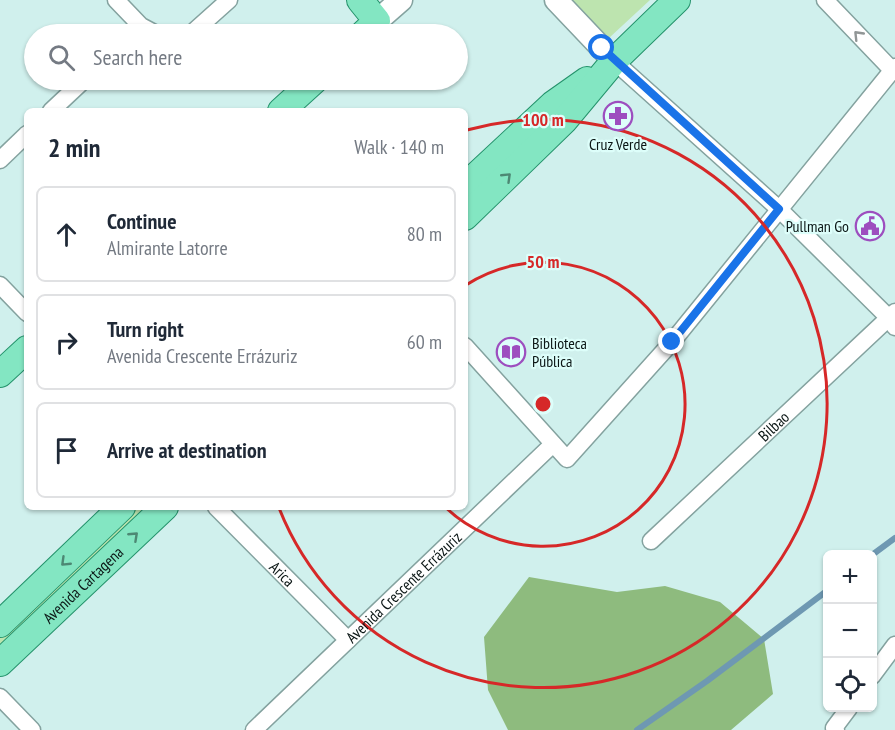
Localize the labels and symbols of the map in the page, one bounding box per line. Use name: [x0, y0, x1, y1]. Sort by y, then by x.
one-way arrow: [855, 32, 866, 43]
route start: [588, 34, 614, 60]
pharmacy icon: Cruz Verde: [602, 100, 634, 132]
text: 100 m: [522, 108, 564, 131]
place label: Cruz Verde: [589, 134, 647, 154]
one-way arrow: [500, 173, 511, 184]
public building icon: Pullman Go: [854, 210, 886, 242]
place label: Pullman Go: [786, 216, 849, 236]
text: 50 m: [527, 250, 559, 273]
route end: [658, 328, 684, 354]
place label: Biblioteca Pública: [532, 333, 587, 371]
library icon: Biblioteca Pública: [495, 336, 527, 368]
centre of rings: [533, 394, 553, 414]
street label: Bilbao: [754, 407, 793, 445]
street label: Avenida Crescente Errázuriz: [342, 527, 466, 647]
one-way arrow: [127, 532, 138, 543]
street label: Avenida Cartagena: [38, 542, 127, 627]
one-way arrow: [61, 555, 71, 566]
street label: Arica: [265, 557, 299, 591]

